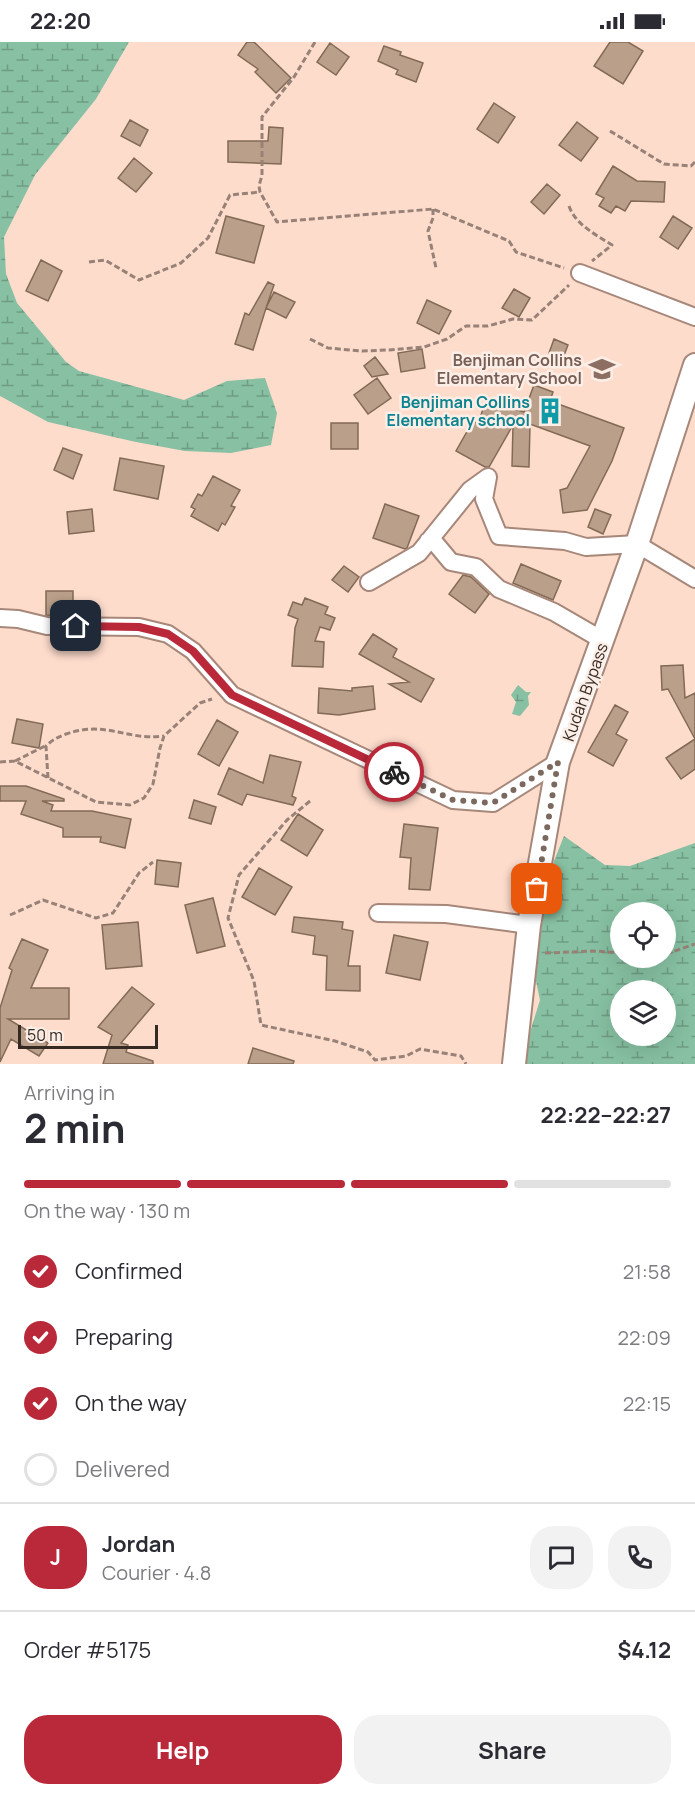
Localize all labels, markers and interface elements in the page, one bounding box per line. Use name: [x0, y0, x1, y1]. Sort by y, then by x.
text: 22:20: [30, 6, 91, 36]
place label: Benjiman Collins Elementary School: [437, 349, 582, 389]
school or university icon: Benjiman Collins Elementary School: [587, 354, 617, 384]
place label: Benjiman Collins Elementary school: [387, 391, 530, 431]
building icon: Benjiman Collins Elementary school: [535, 396, 565, 426]
pin: [50, 600, 101, 651]
icon: home: [59, 609, 92, 642]
street label: Kudah Bypass: [557, 640, 613, 744]
courier: [364, 742, 424, 802]
icon: bike: [378, 756, 411, 789]
pin: [511, 863, 562, 914]
icon: bag: [520, 872, 553, 905]
map controls: [610, 902, 676, 1046]
button: locate: [610, 902, 676, 968]
button: layers: [610, 980, 676, 1046]
scale bar: [18, 1022, 158, 1049]
text: 50 m: [27, 1024, 63, 1046]
text: Arriving in: [24, 1079, 115, 1106]
text: 22:22–22:27: [541, 1100, 671, 1130]
text: 2 min: [24, 1101, 125, 1155]
text: On the way · 130 m: [24, 1197, 190, 1224]
icon: check: [24, 1255, 57, 1288]
text: Confirmed: [75, 1256, 183, 1286]
text: 21:58: [623, 1258, 671, 1285]
icon: check: [24, 1321, 57, 1354]
text: Preparing: [75, 1322, 173, 1352]
text: 22:09: [618, 1324, 671, 1351]
icon: check: [24, 1387, 57, 1420]
text: On the way: [75, 1388, 187, 1418]
text: 22:15: [623, 1390, 671, 1417]
text: Delivered: [75, 1454, 170, 1484]
button: chat: [530, 1526, 593, 1589]
button: phone: [608, 1526, 671, 1589]
text: Jordan: [102, 1529, 175, 1559]
text: J: [50, 1542, 61, 1572]
text: Courier · 4.8: [102, 1559, 211, 1586]
text: Order #5175: [24, 1635, 151, 1665]
text: $4.12: [617, 1635, 671, 1665]
button: Help: [24, 1715, 342, 1784]
button: Share: [354, 1715, 671, 1784]

